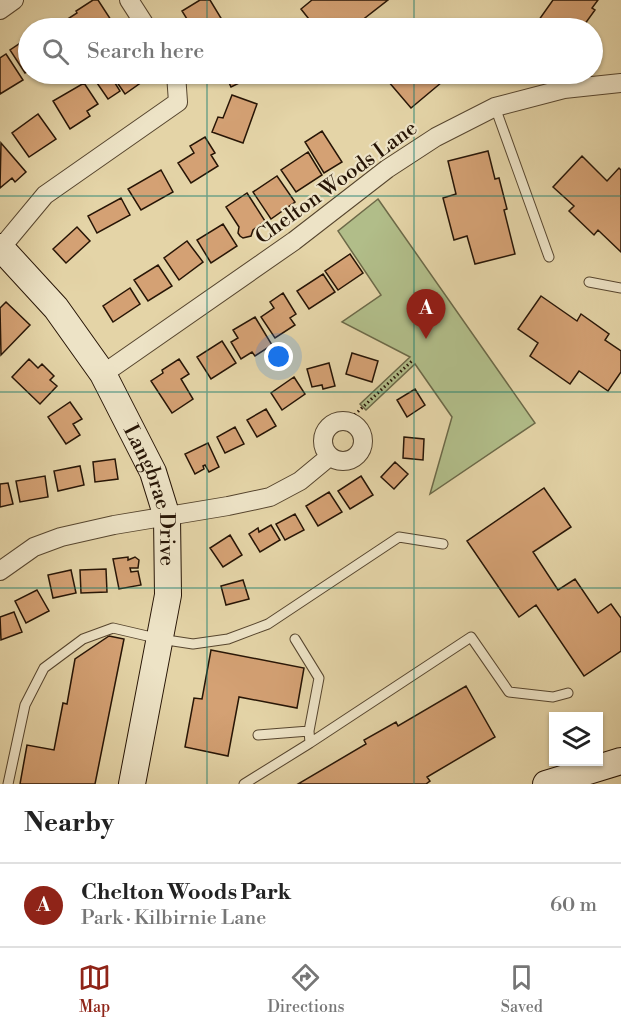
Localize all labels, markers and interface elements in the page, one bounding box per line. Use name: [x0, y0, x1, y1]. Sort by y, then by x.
search box: [18, 18, 603, 84]
icon: search: [39, 35, 72, 68]
text: Search here: [87, 38, 204, 65]
street label: Chelton Woods Lane: [251, 115, 423, 250]
pin: A: [406, 290, 446, 339]
your location: [264, 342, 293, 371]
street label: Langbrae Drive: [117, 420, 180, 566]
map controls: [549, 712, 603, 766]
button: layers: [549, 712, 603, 766]
text: Nearby: [24, 807, 114, 839]
text: Chelton Woods Park: [81, 879, 291, 906]
text: A: [36, 893, 51, 918]
text: 60 m: [550, 893, 597, 918]
text: Park · Kilbirnie Lane: [81, 906, 266, 931]
tab: Map: [78, 961, 111, 1017]
tab: Directions: [267, 961, 345, 1017]
tab: Saved: [501, 961, 543, 1017]

